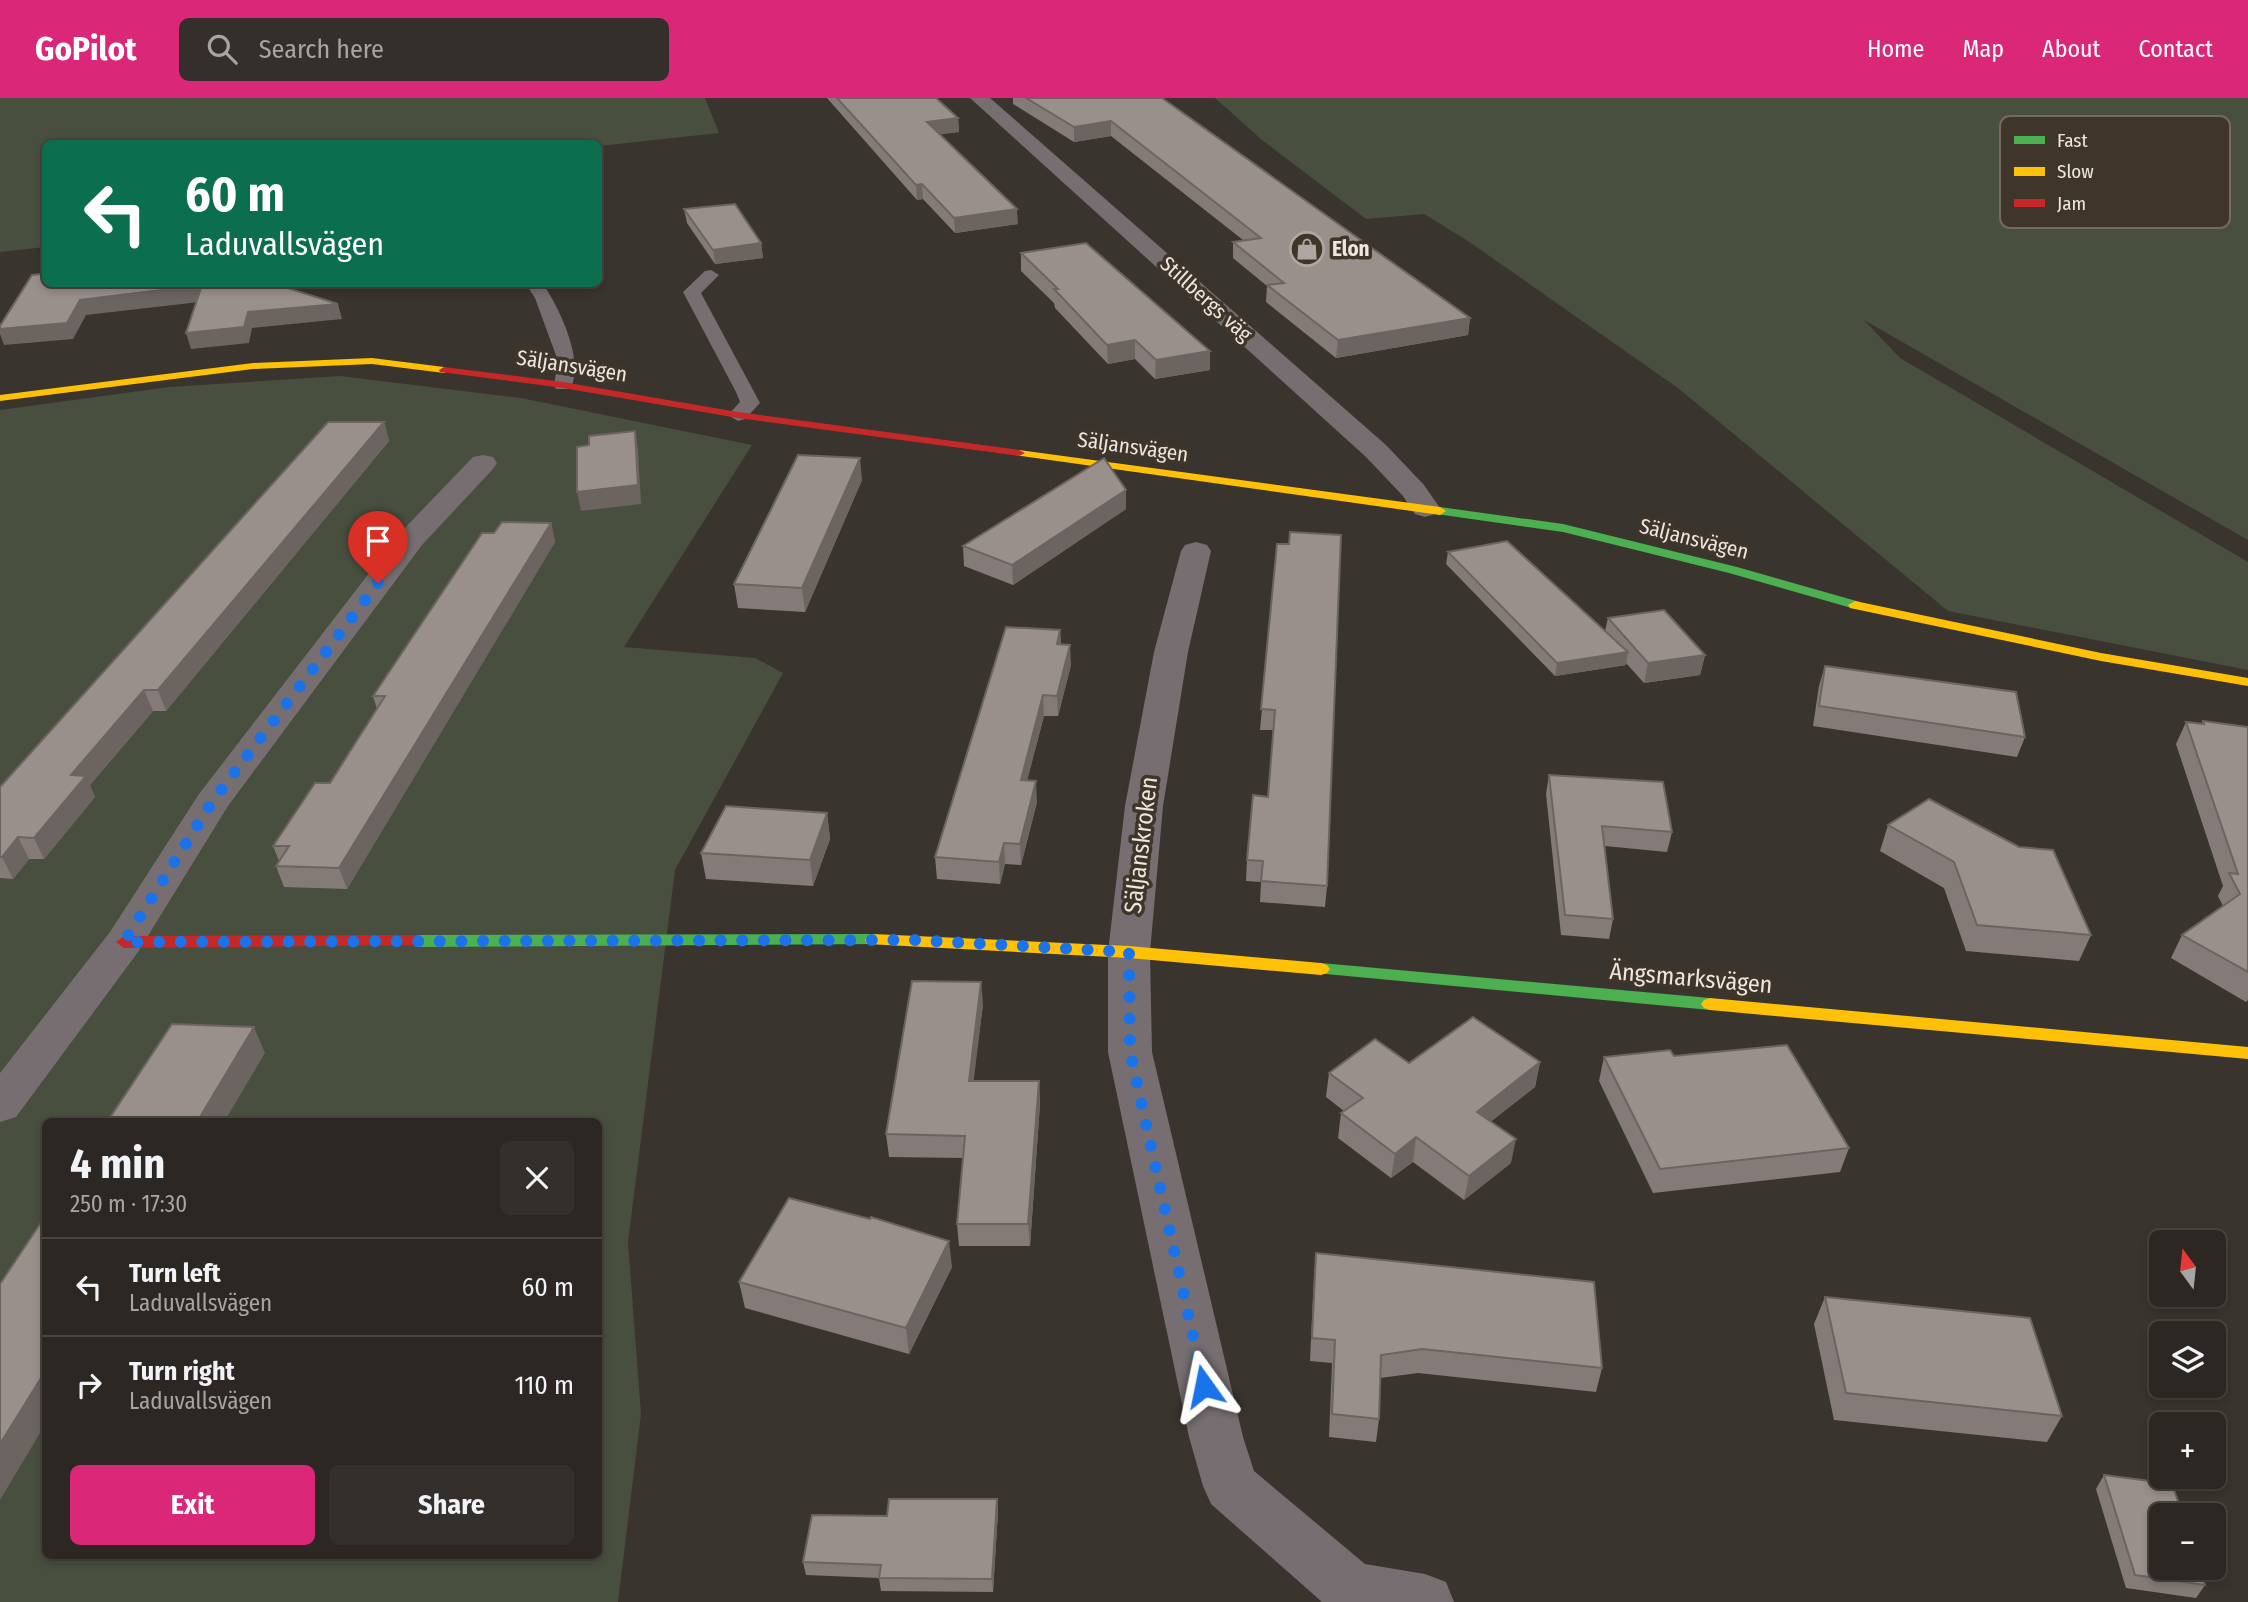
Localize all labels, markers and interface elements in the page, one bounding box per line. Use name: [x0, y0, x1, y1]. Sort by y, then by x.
search box: [179, 18, 669, 81]
text: GoPilot: [35, 29, 137, 69]
icon: search: [203, 30, 241, 68]
text: Search here: [259, 34, 384, 65]
text: Home: [1867, 35, 1924, 63]
text: Map: [1962, 35, 2004, 63]
text: About: [2042, 35, 2100, 63]
text: Contact: [2138, 35, 2213, 63]
legend: [2000, 116, 2230, 228]
text: Fast: [2057, 129, 2088, 152]
text: Slow: [2057, 160, 2094, 183]
text: 60 m: [185, 165, 285, 224]
icon: left: [70, 168, 161, 259]
text: Jam: [2057, 192, 2086, 215]
text: Laduvallsvägen: [185, 225, 384, 263]
shop icon: Elon: [1288, 230, 1326, 268]
place label: Elon: [1332, 236, 1370, 262]
street label: Stillbergs väg: [1155, 251, 1257, 347]
street label: Säljansvägen: [515, 344, 629, 388]
street label: Säljansvägen: [1076, 426, 1190, 468]
pin: [348, 511, 408, 583]
street label: Säljansvägen: [1637, 513, 1751, 565]
icon: arrive: [359, 522, 397, 560]
street label: Säljanskroken: [1119, 775, 1163, 915]
street label: Ängsmarksvägen: [1608, 957, 1774, 999]
text: 4 min: [70, 1139, 165, 1189]
button: close: [500, 1141, 574, 1215]
text: 250 m · 17:30: [70, 1190, 187, 1218]
north arrow: [2149, 1230, 2226, 1307]
map controls: [2149, 1230, 2226, 1580]
text: Turn left: [129, 1258, 221, 1289]
icon: left: [70, 1268, 108, 1306]
text: 60 m: [521, 1272, 574, 1303]
text: Laduvallsvägen: [129, 1289, 272, 1317]
button: layers: [2149, 1321, 2226, 1398]
position arrow: [1167, 1349, 1241, 1423]
text: Turn right: [129, 1356, 235, 1387]
icon: right: [70, 1366, 108, 1404]
text: 110 m: [514, 1370, 574, 1401]
text: Laduvallsvägen: [129, 1387, 272, 1415]
button: +: [2149, 1412, 2226, 1489]
button: Exit: [70, 1465, 315, 1545]
button: Share: [329, 1465, 574, 1545]
button: −: [2149, 1503, 2226, 1580]

